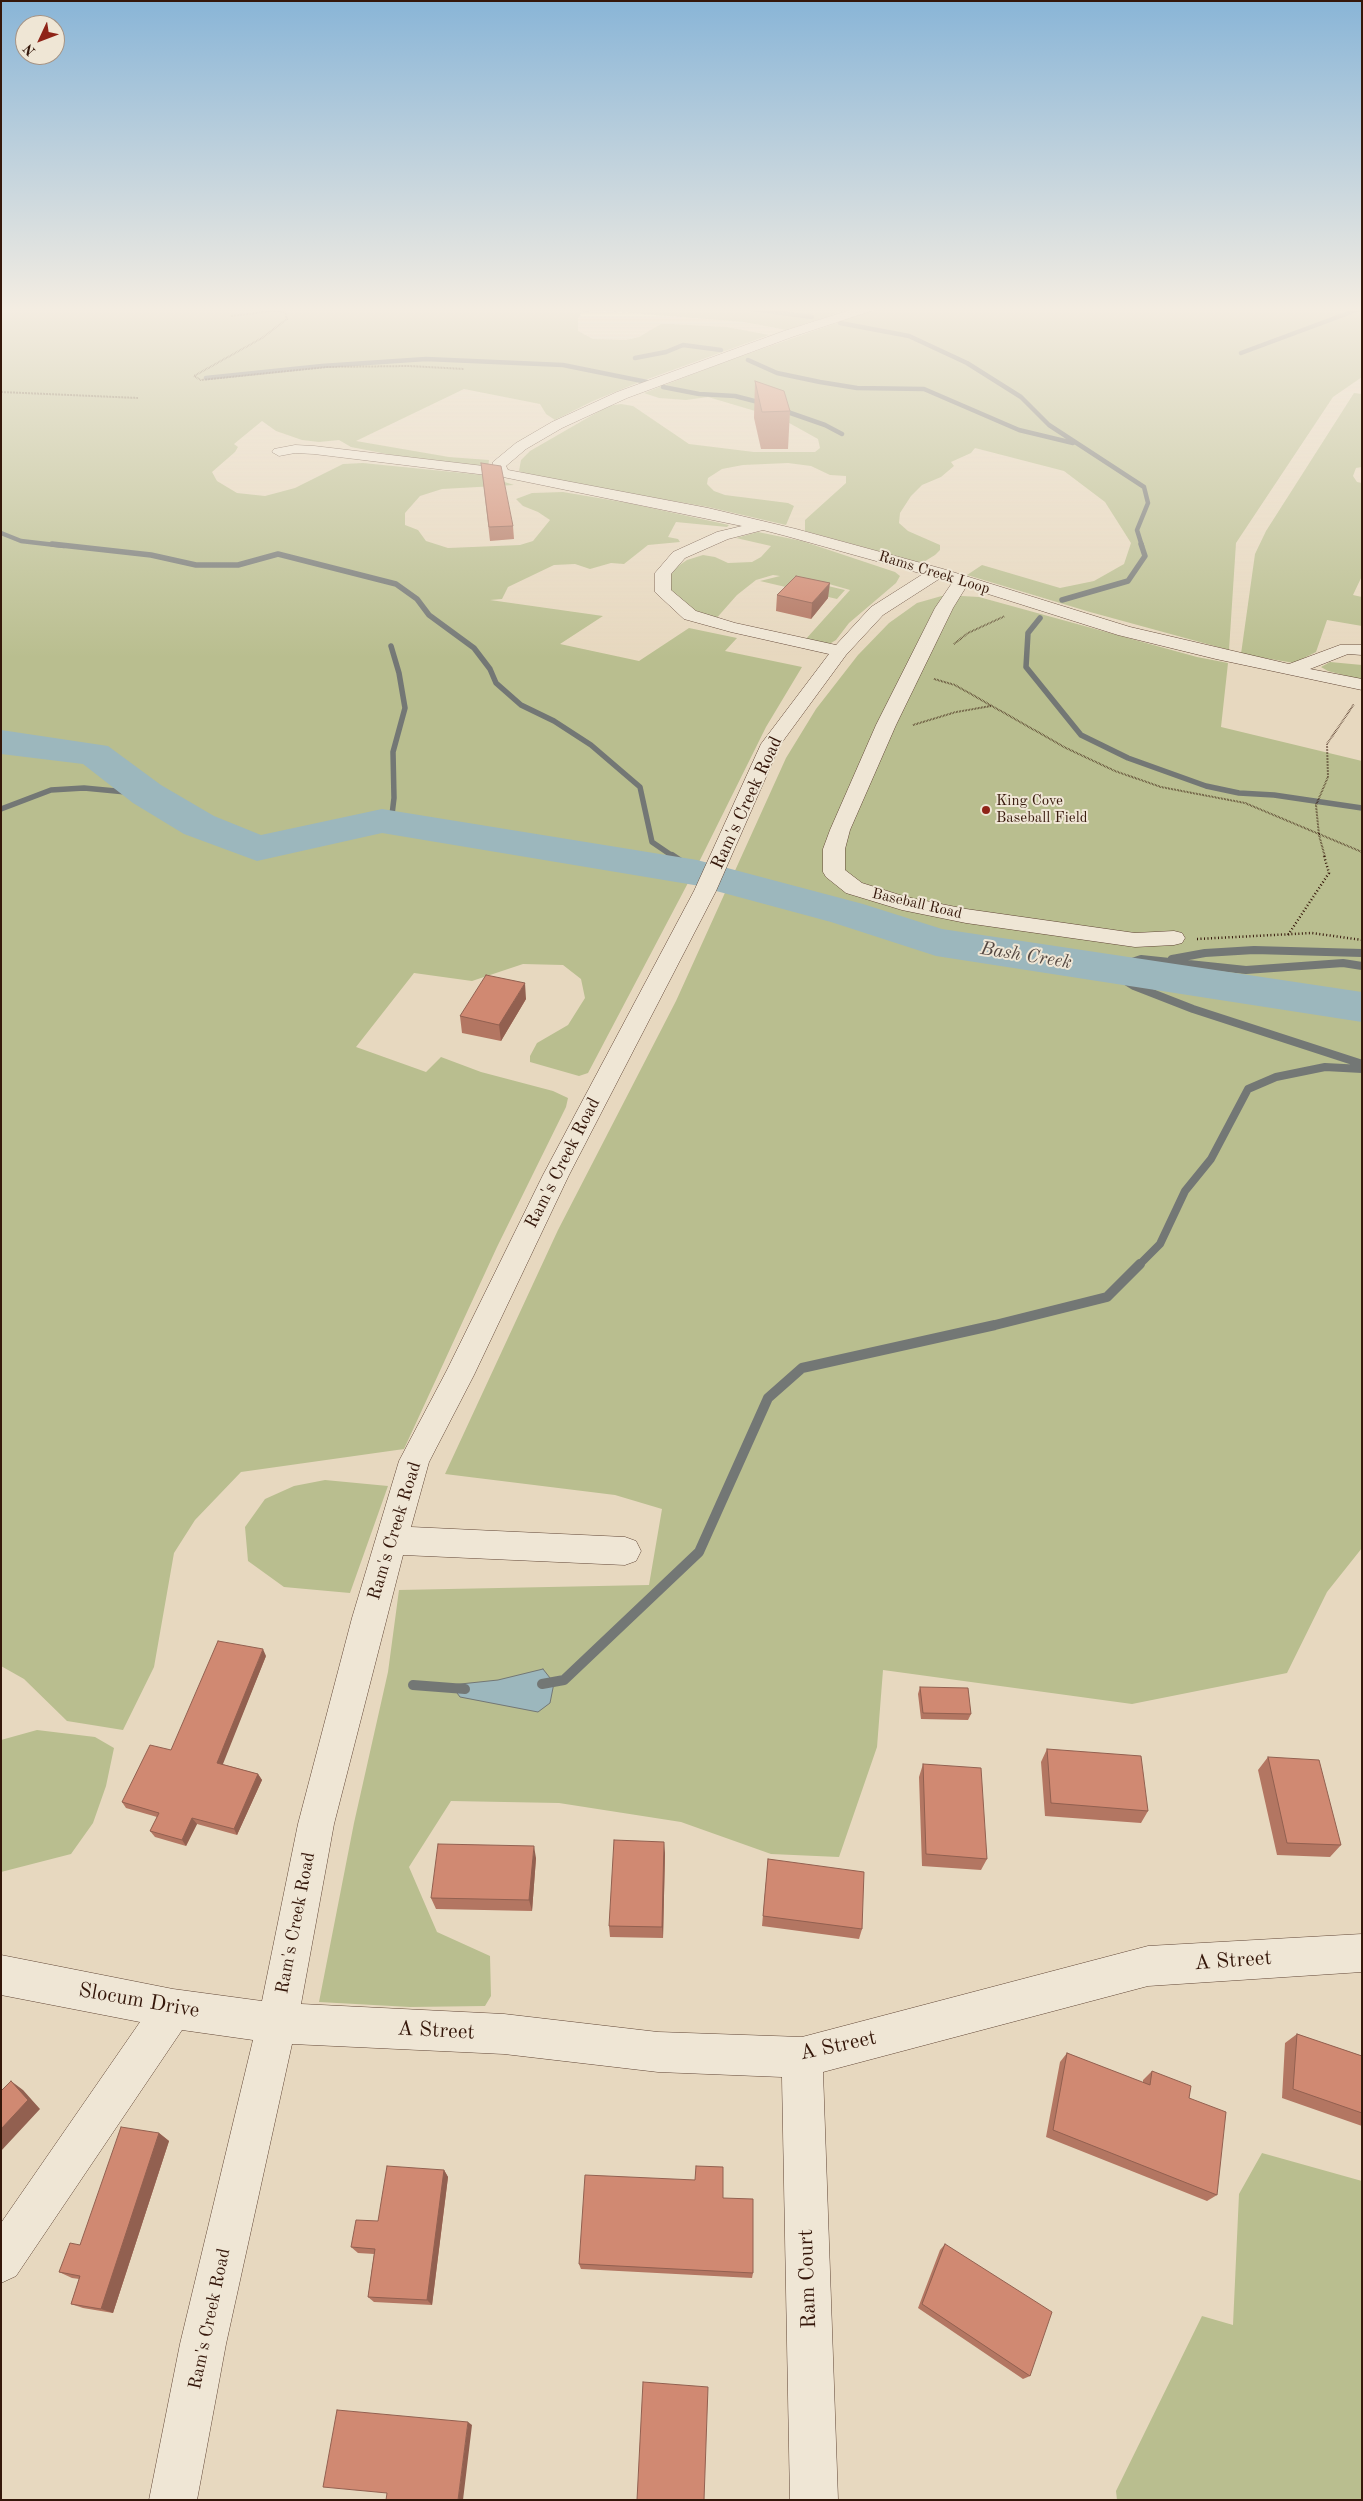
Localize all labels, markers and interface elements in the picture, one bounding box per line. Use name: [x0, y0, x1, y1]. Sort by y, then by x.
north arrow: [15, 15, 65, 65]
text: N: [21, 41, 39, 58]
street label: Rams Creek Loop: [876, 548, 992, 598]
street label: Ram's Creek Road: [707, 733, 787, 873]
place label: King Cove Baseball Field: [996, 792, 1088, 827]
marker: King Cove Baseball Field: [980, 804, 992, 816]
street label: Baseball Road: [870, 885, 964, 923]
water label: Bash Creek: [979, 938, 1073, 974]
street label: Ram's Creek Road: [521, 1094, 605, 1232]
street label: Ram's Creek Road: [364, 1459, 426, 1603]
street label: Ram's Creek Road: [272, 1850, 320, 1996]
street label: A Street: [1193, 1946, 1273, 1976]
street label: Slocum Drive: [77, 1978, 201, 2024]
street label: A Street: [397, 2016, 475, 2046]
street label: A Street: [797, 2026, 879, 2066]
street label: Ram Court: [794, 2229, 822, 2329]
street label: Ram's Creek Road: [184, 2246, 236, 2392]

